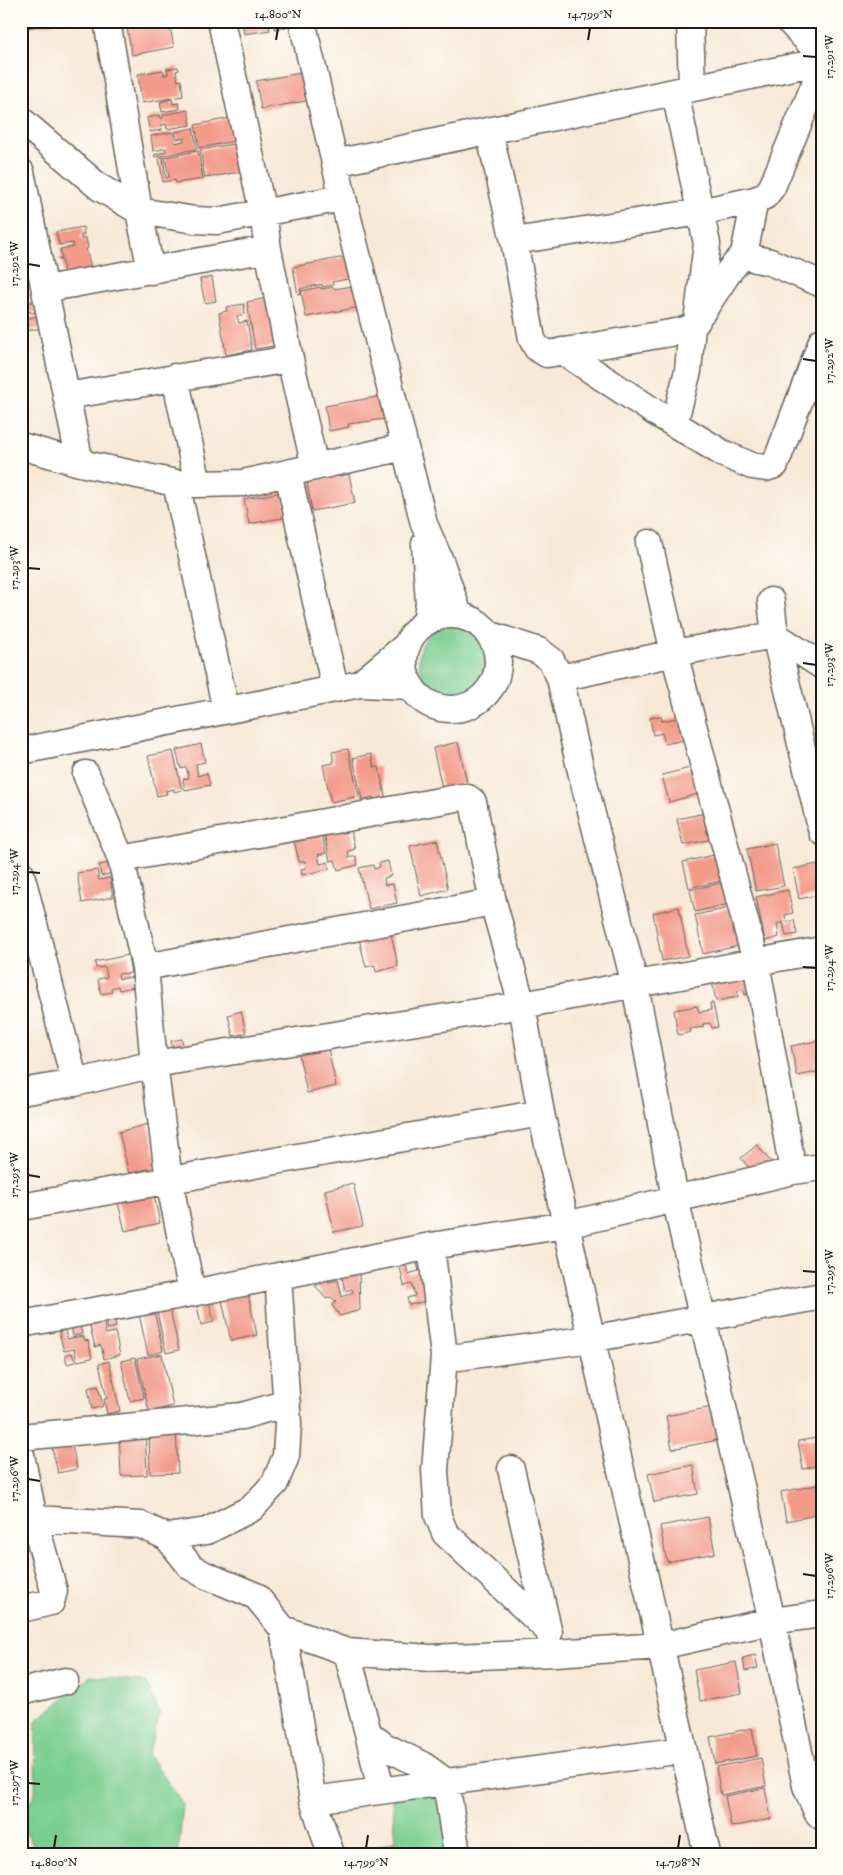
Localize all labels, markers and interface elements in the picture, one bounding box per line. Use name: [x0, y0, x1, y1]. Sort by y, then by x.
text: 14.800°N: [254, 7, 302, 22]
text: 14.799°N: [567, 7, 613, 22]
text: 17.291°W: [822, 34, 837, 79]
text: 17.292°W: [7, 240, 22, 287]
text: 17.292°W: [822, 337, 837, 384]
text: 17.293°W: [7, 545, 22, 590]
text: 17.293°W: [822, 642, 837, 687]
text: 17.294°W: [7, 847, 22, 896]
text: 17.294°W: [822, 943, 837, 992]
text: 17.295°W: [7, 1151, 22, 1198]
text: 17.295°W: [822, 1248, 837, 1295]
text: 17.296°W: [7, 1455, 22, 1502]
text: 17.296°W: [822, 1552, 837, 1599]
text: 17.297°W: [7, 1759, 22, 1806]
text: 14.800°N: [30, 1855, 78, 1870]
text: 14.799°N: [343, 1855, 389, 1870]
text: 14.798°N: [655, 1855, 701, 1870]

